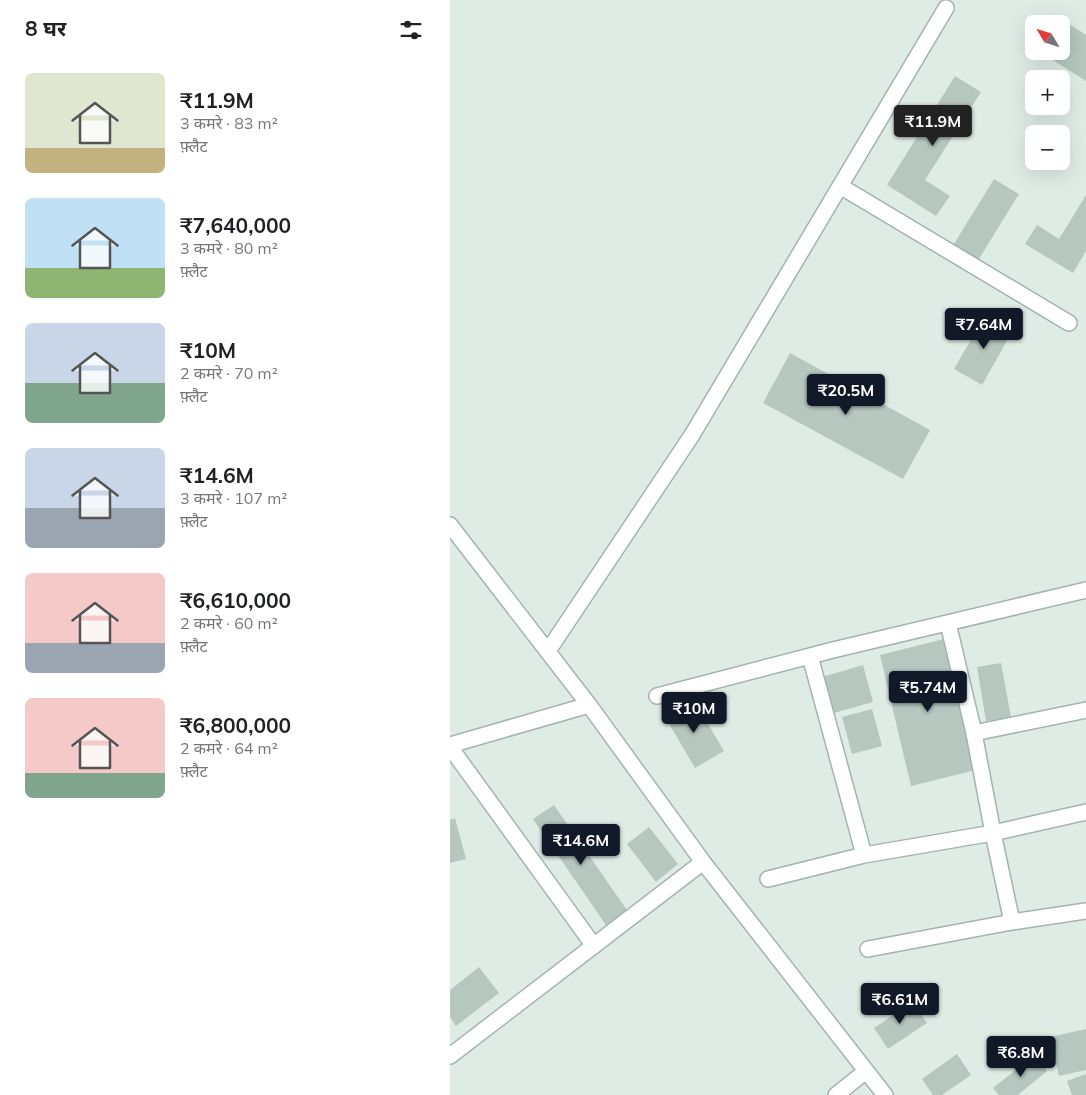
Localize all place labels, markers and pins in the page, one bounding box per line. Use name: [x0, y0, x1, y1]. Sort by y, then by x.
pin: ₹11.9M: [892, 104, 974, 147]
pin: ₹7.64M: [943, 308, 1025, 350]
pin: ₹20.5M: [805, 374, 887, 416]
pin: ₹5.74M: [887, 670, 969, 713]
pin: ₹10M: [664, 692, 724, 734]
pin: ₹14.6M: [540, 824, 622, 866]
pin: ₹6.61M: [859, 982, 941, 1025]
pin: ₹6.8M: [986, 1036, 1056, 1078]

